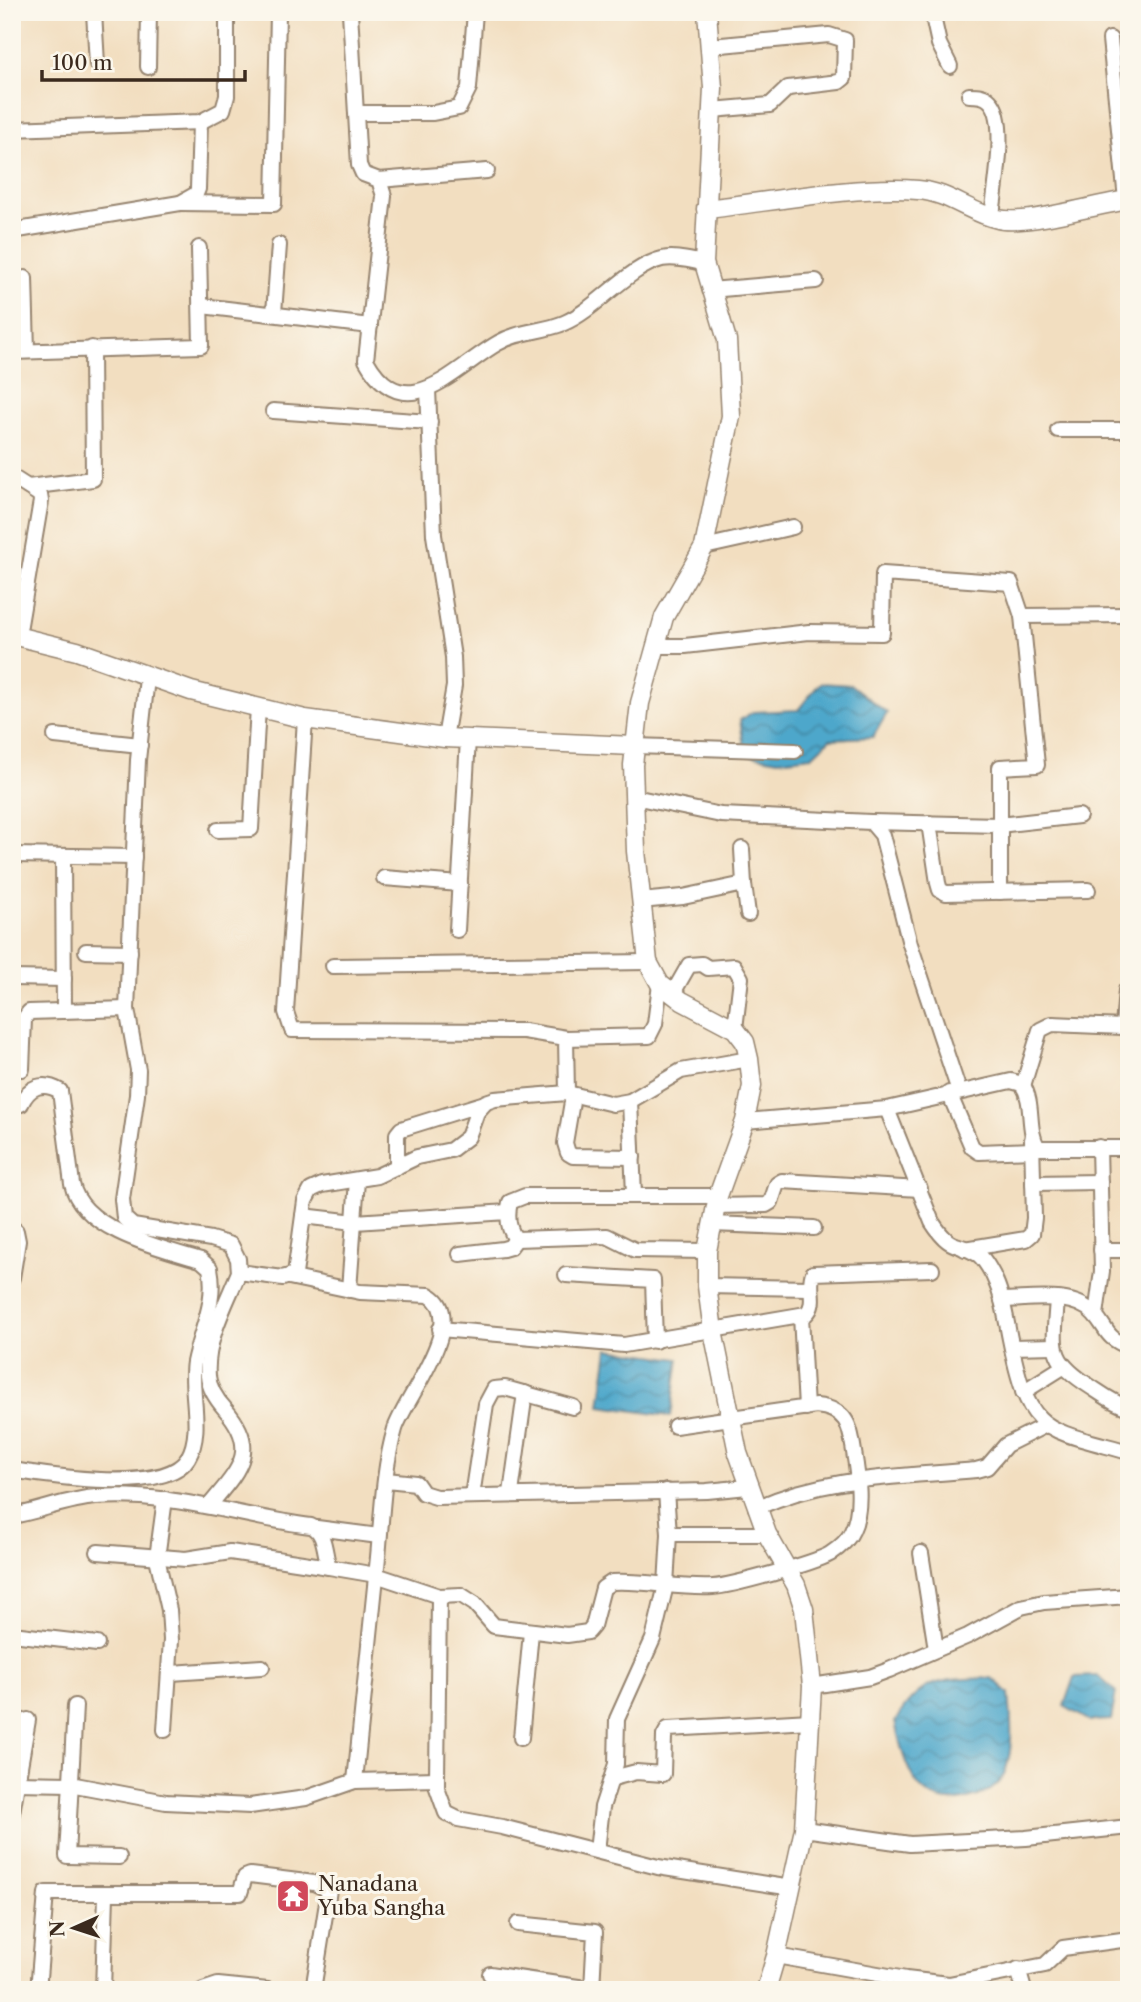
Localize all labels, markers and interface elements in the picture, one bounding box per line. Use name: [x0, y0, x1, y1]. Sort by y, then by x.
scale bar: [42, 38, 245, 82]
text: 100 m: [52, 50, 113, 75]
place label: Nanadana Yuba Sangha: [317, 1871, 446, 1920]
temple icon: Nanadana Yuba Sangha: [274, 1877, 312, 1915]
north arrow: [38, 1894, 108, 1964]
text: N: [46, 1920, 69, 1938]

